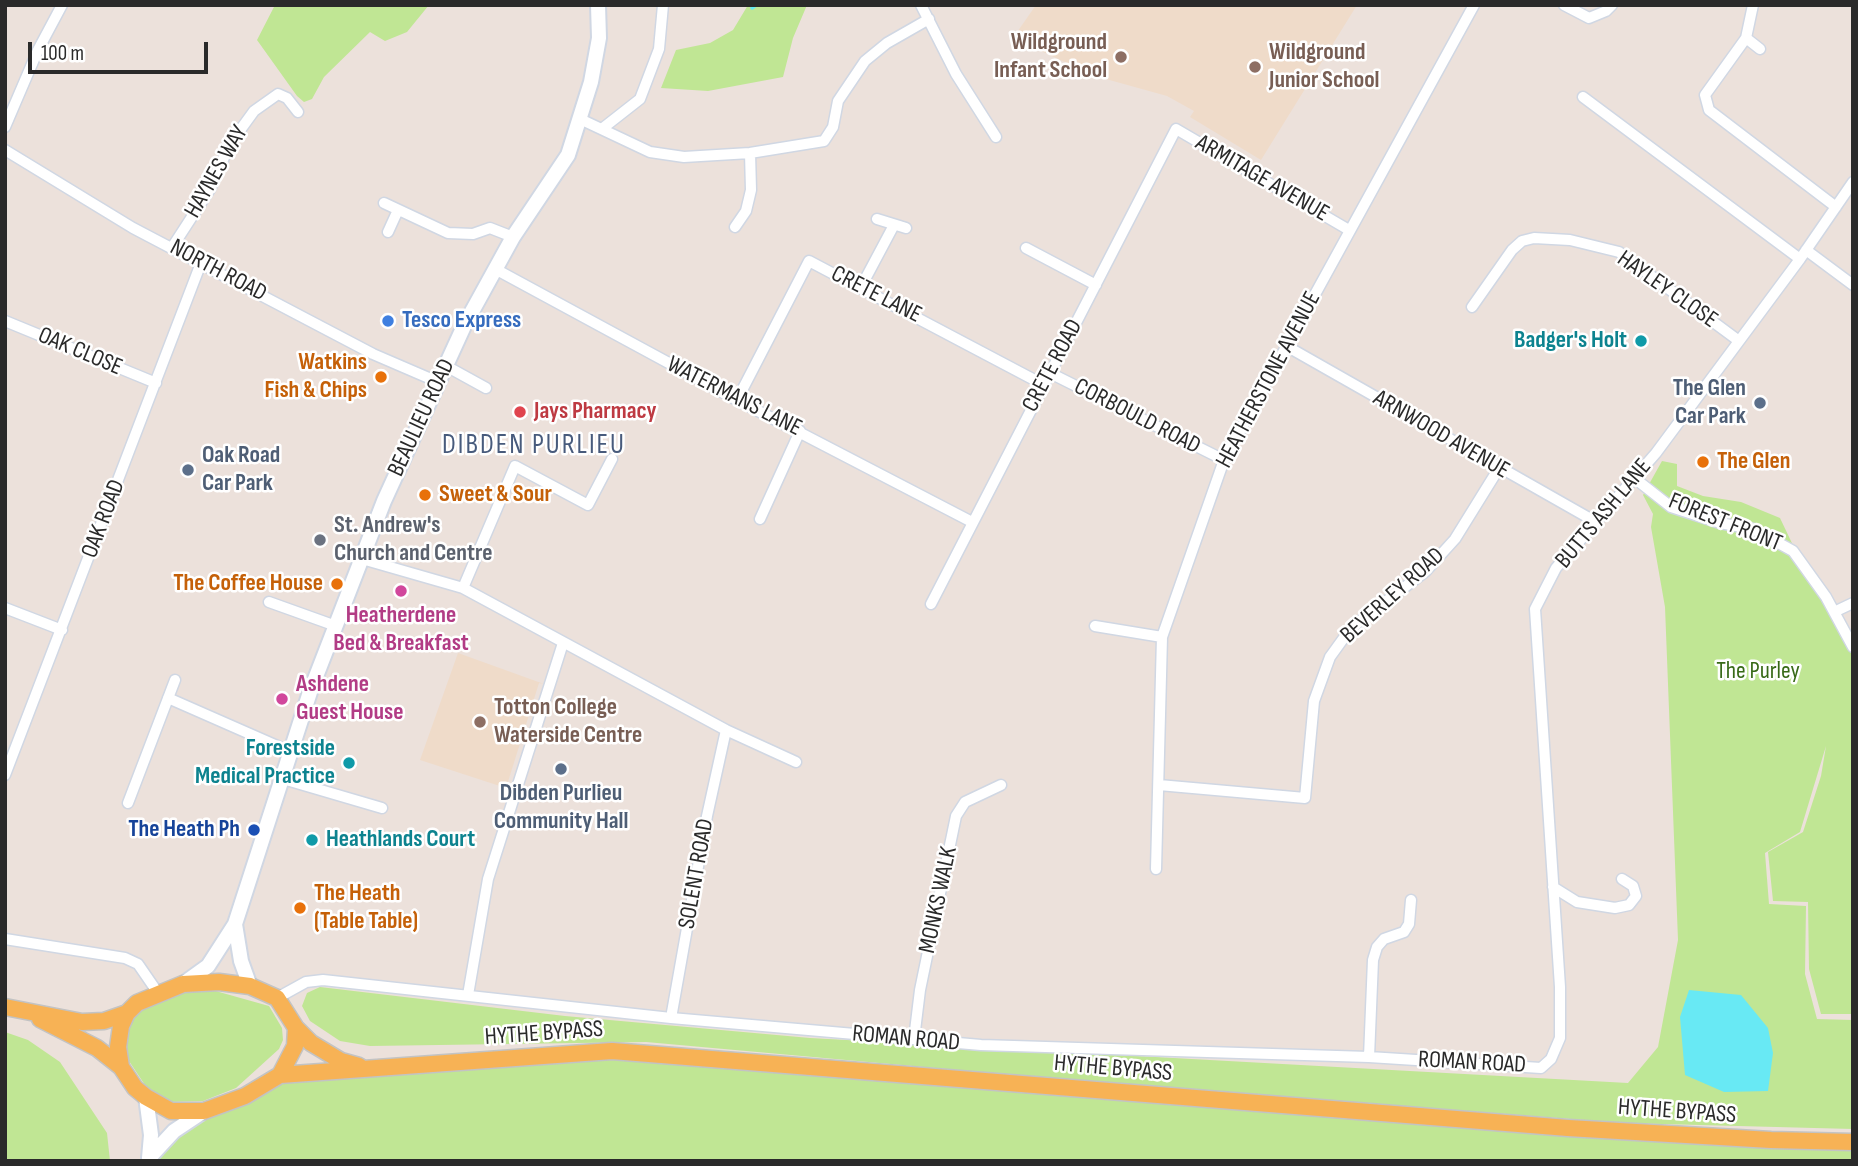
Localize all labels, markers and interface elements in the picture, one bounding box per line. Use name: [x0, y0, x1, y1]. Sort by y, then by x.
scale bar: [32, 28, 212, 72]
place label: Wildground Infant School: [994, 29, 1107, 85]
place label: Wildground Junior School: [1269, 39, 1379, 95]
text: 100 m: [41, 41, 84, 66]
marker: Wildground Infant School: [1113, 49, 1129, 65]
marker: Wildground Junior School: [1247, 59, 1263, 75]
street label: HAYNES WAY: [179, 121, 255, 223]
street label: ARMITAGE AVENUE: [1190, 129, 1334, 229]
street label: NORTH ROAD: [165, 234, 271, 308]
street label: HAYLEY CLOSE: [1611, 245, 1723, 335]
street label: CRETE LANE: [826, 260, 926, 330]
street label: HEATHERSTONE AVENUE: [1210, 287, 1328, 473]
place label: Tesco Express: [402, 307, 521, 335]
marker: Tesco Express: [380, 313, 396, 329]
street label: CRETE ROAD: [1017, 315, 1089, 417]
street label: OAK CLOSE: [34, 321, 126, 383]
place label: Badger's Holt: [1514, 327, 1627, 355]
marker: Badger's Holt: [1633, 333, 1649, 349]
place label: Watkins Fish & Chips: [264, 349, 367, 405]
street label: WATERMANS LANE: [662, 351, 806, 443]
street label: BEAULIEU ROAD: [382, 355, 462, 481]
marker: Watkins Fish & Chips: [373, 369, 389, 385]
street label: CORBOULD ROAD: [1069, 373, 1205, 461]
place label: The Glen Car Park: [1673, 375, 1746, 431]
street label: ARNWOOD AVENUE: [1368, 384, 1514, 486]
marker: The Glen Car Park: [1752, 395, 1768, 411]
place label: Jays Pharmacy: [534, 398, 656, 426]
marker: Jays Pharmacy: [512, 404, 528, 420]
district label: DIBDEN PURLIEU: [444, 429, 624, 463]
place label: Oak Road Car Park: [202, 442, 280, 498]
place label: The Glen: [1717, 448, 1790, 476]
street label: BUTTS ASH LANE: [1550, 453, 1658, 575]
marker: The Glen: [1695, 454, 1711, 470]
marker: Oak Road Car Park: [180, 462, 196, 478]
street label: OAK ROAD: [76, 476, 132, 562]
place label: Sweet & Sour: [439, 481, 552, 509]
marker: Sweet & Sour: [417, 487, 433, 503]
street label: FOREST FRONT: [1664, 487, 1786, 559]
place label: St. Andrew's Church and Centre: [334, 512, 492, 568]
marker: St. Andrew's Church and Centre: [312, 532, 328, 548]
street label: BEVERLEY ROAD: [1335, 542, 1451, 650]
place label: The Coffee House: [173, 570, 323, 598]
marker: The Coffee House: [329, 576, 345, 592]
marker: Heatherdene Bed & Breakfast: [393, 583, 409, 599]
place label: Heatherdene Bed & Breakfast: [333, 602, 469, 658]
park label: The Purley: [1716, 658, 1800, 686]
place label: Ashdene Guest House: [296, 671, 403, 727]
marker: Ashdene Guest House: [274, 691, 290, 707]
place label: Totton College Waterside Centre: [494, 694, 642, 750]
marker: Totton College Waterside Centre: [472, 714, 488, 730]
place label: Forestside Medical Practice: [195, 735, 335, 791]
marker: Forestside Medical Practice: [341, 755, 357, 771]
marker: Dibden Purlieu Community Hall: [553, 761, 569, 777]
place label: Dibden Purlieu Community Hall: [494, 780, 628, 836]
place label: The Heath Ph: [128, 816, 240, 844]
street label: SOLENT ROAD: [673, 817, 721, 931]
marker: The Heath Ph: [246, 822, 262, 838]
place label: Heathlands Court: [326, 826, 475, 854]
marker: Heathlands Court: [304, 832, 320, 848]
street label: MONKS WALK: [914, 844, 964, 956]
place label: The Heath (Table Table): [314, 880, 418, 936]
marker: The Heath (Table Table): [292, 900, 308, 916]
street label: HYTHE BYPASS: [484, 1016, 604, 1052]
street label: ROMAN ROAD: [851, 1020, 961, 1058]
street label: ROMAN ROAD: [1417, 1046, 1527, 1080]
street label: HYTHE BYPASS: [1053, 1049, 1173, 1089]
street label: HYTHE BYPASS: [1617, 1094, 1737, 1130]

